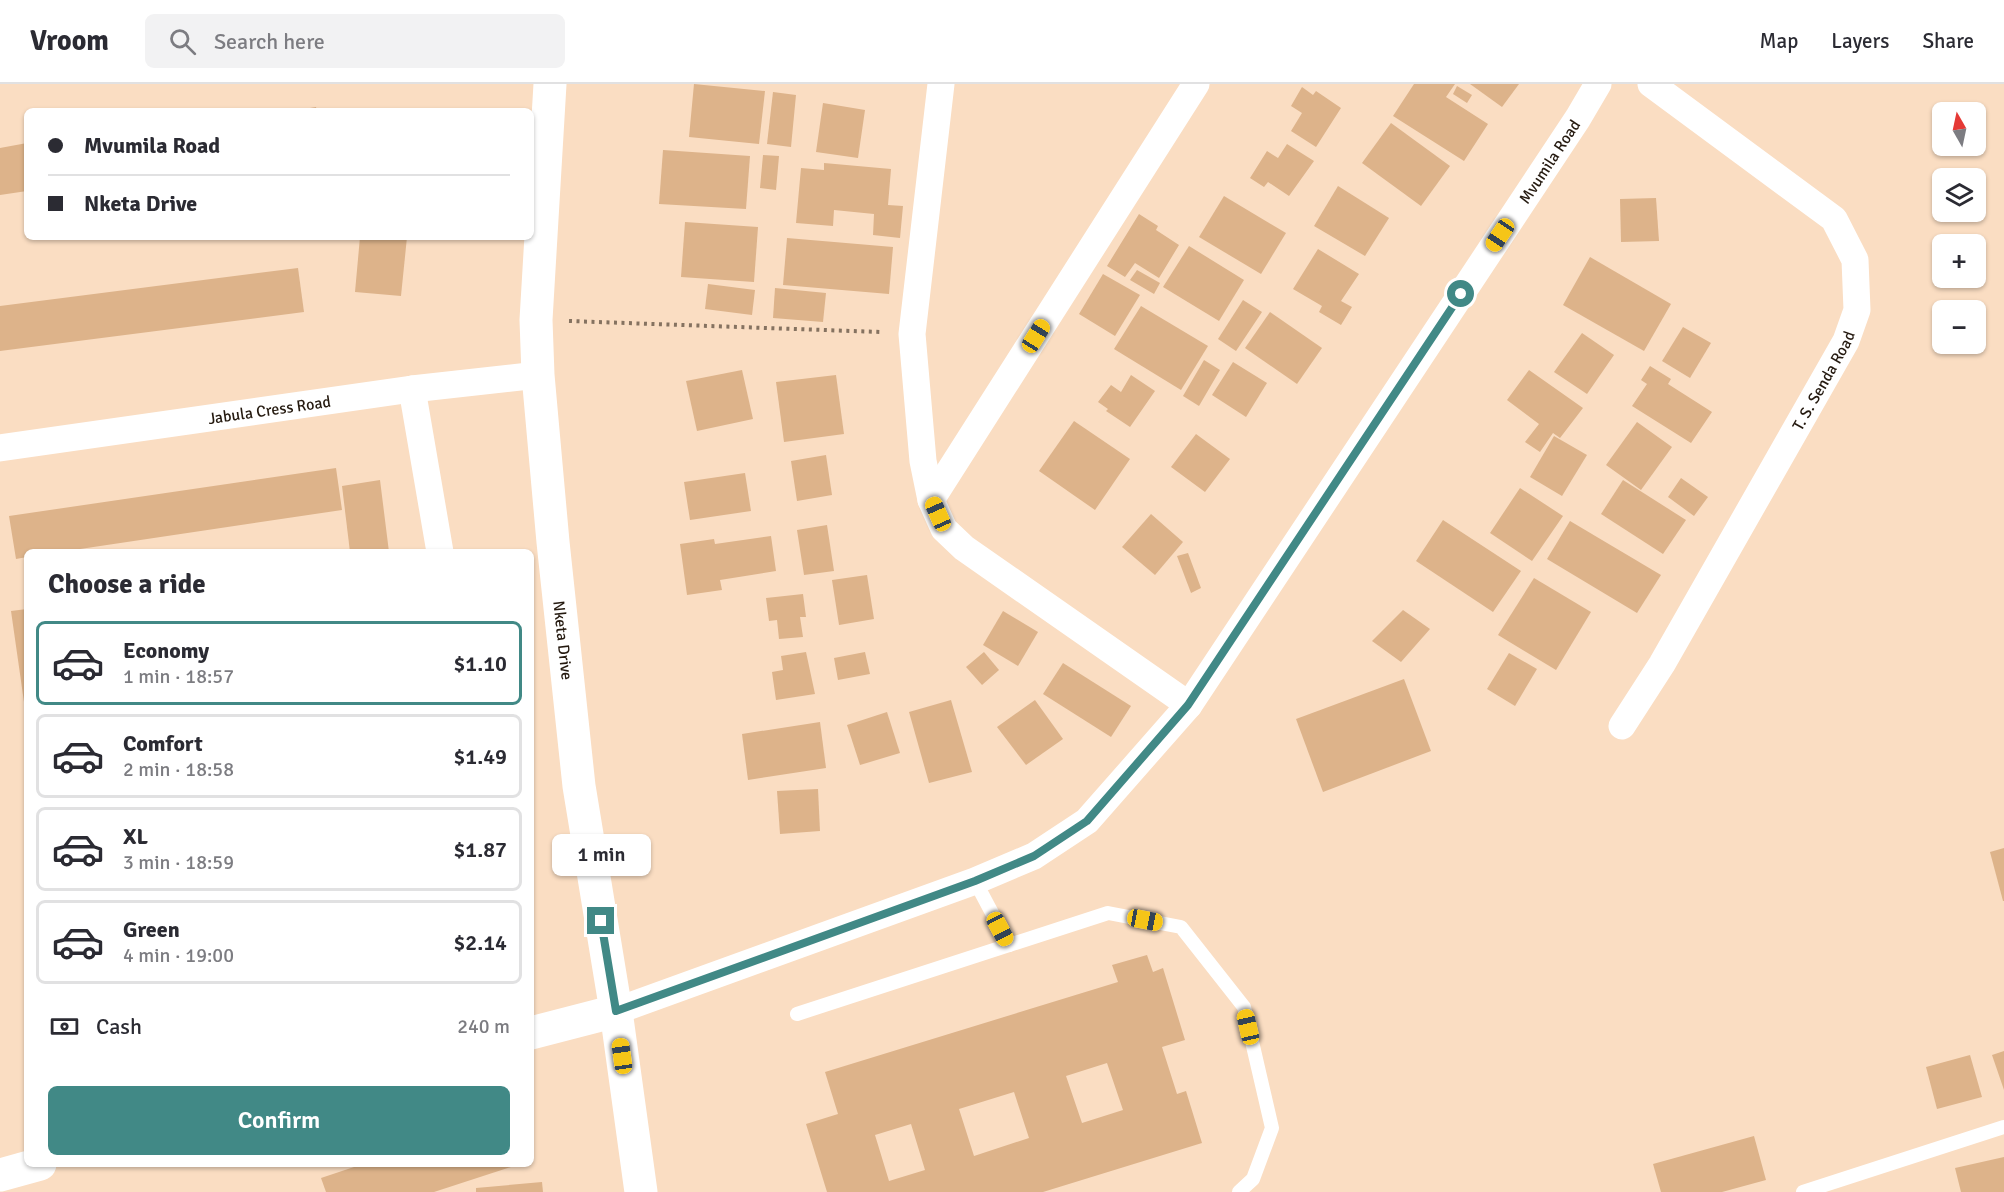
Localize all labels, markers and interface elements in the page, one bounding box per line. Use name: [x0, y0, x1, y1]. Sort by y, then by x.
search box: [145, 14, 565, 68]
text: Vroom: [30, 24, 109, 58]
icon: search: [166, 25, 199, 58]
text: Search here: [214, 28, 325, 55]
text: Map: [1760, 28, 1798, 54]
text: Layers: [1831, 28, 1889, 54]
text: Share: [1922, 28, 1974, 54]
north arrow: [1932, 102, 1986, 156]
map controls: [1932, 102, 1986, 354]
street label: Mvumila Road: [1515, 116, 1585, 208]
text: Mvumila Road: [84, 132, 220, 159]
button: layers: [1932, 168, 1986, 222]
text: Nketa Drive: [84, 190, 197, 217]
car: [1482, 215, 1518, 255]
button: +: [1932, 234, 1986, 288]
route start: [1447, 280, 1474, 307]
button: −: [1932, 300, 1986, 354]
car: [1019, 316, 1053, 356]
street label: T. S. Senda Road: [1788, 329, 1860, 434]
street label: Jabula Cress Road: [207, 392, 332, 429]
car: [922, 494, 954, 534]
text: Choose a ride: [48, 568, 206, 601]
street label: Nketa Drive: [548, 600, 577, 681]
icon: car: [51, 636, 105, 690]
text: Economy: [123, 637, 209, 664]
text: $1.10: [453, 650, 507, 677]
text: 1 min · 18:57: [123, 664, 234, 689]
icon: car: [51, 729, 105, 783]
text: Comfort: [123, 730, 203, 757]
text: $1.49: [453, 743, 507, 770]
text: 2 min · 18:58: [123, 757, 234, 782]
icon: car: [51, 822, 105, 876]
text: XL: [123, 823, 148, 850]
callout: 1 min: [552, 834, 650, 876]
text: $1.87: [453, 836, 507, 863]
text: 1 min: [578, 842, 625, 867]
text: 3 min · 18:59: [123, 850, 234, 875]
route end: [587, 907, 614, 934]
car: [1126, 908, 1164, 932]
car: [984, 909, 1016, 949]
icon: car: [51, 915, 105, 969]
text: Green: [123, 916, 180, 943]
text: $2.14: [453, 929, 507, 956]
text: 4 min · 19:00: [123, 943, 234, 968]
car: [1235, 1007, 1261, 1047]
icon: cash: [48, 1010, 81, 1043]
text: Cash: [96, 1013, 142, 1040]
text: 240 m: [457, 1014, 510, 1039]
car: [611, 1037, 633, 1075]
button: Confirm: [48, 1086, 510, 1155]

